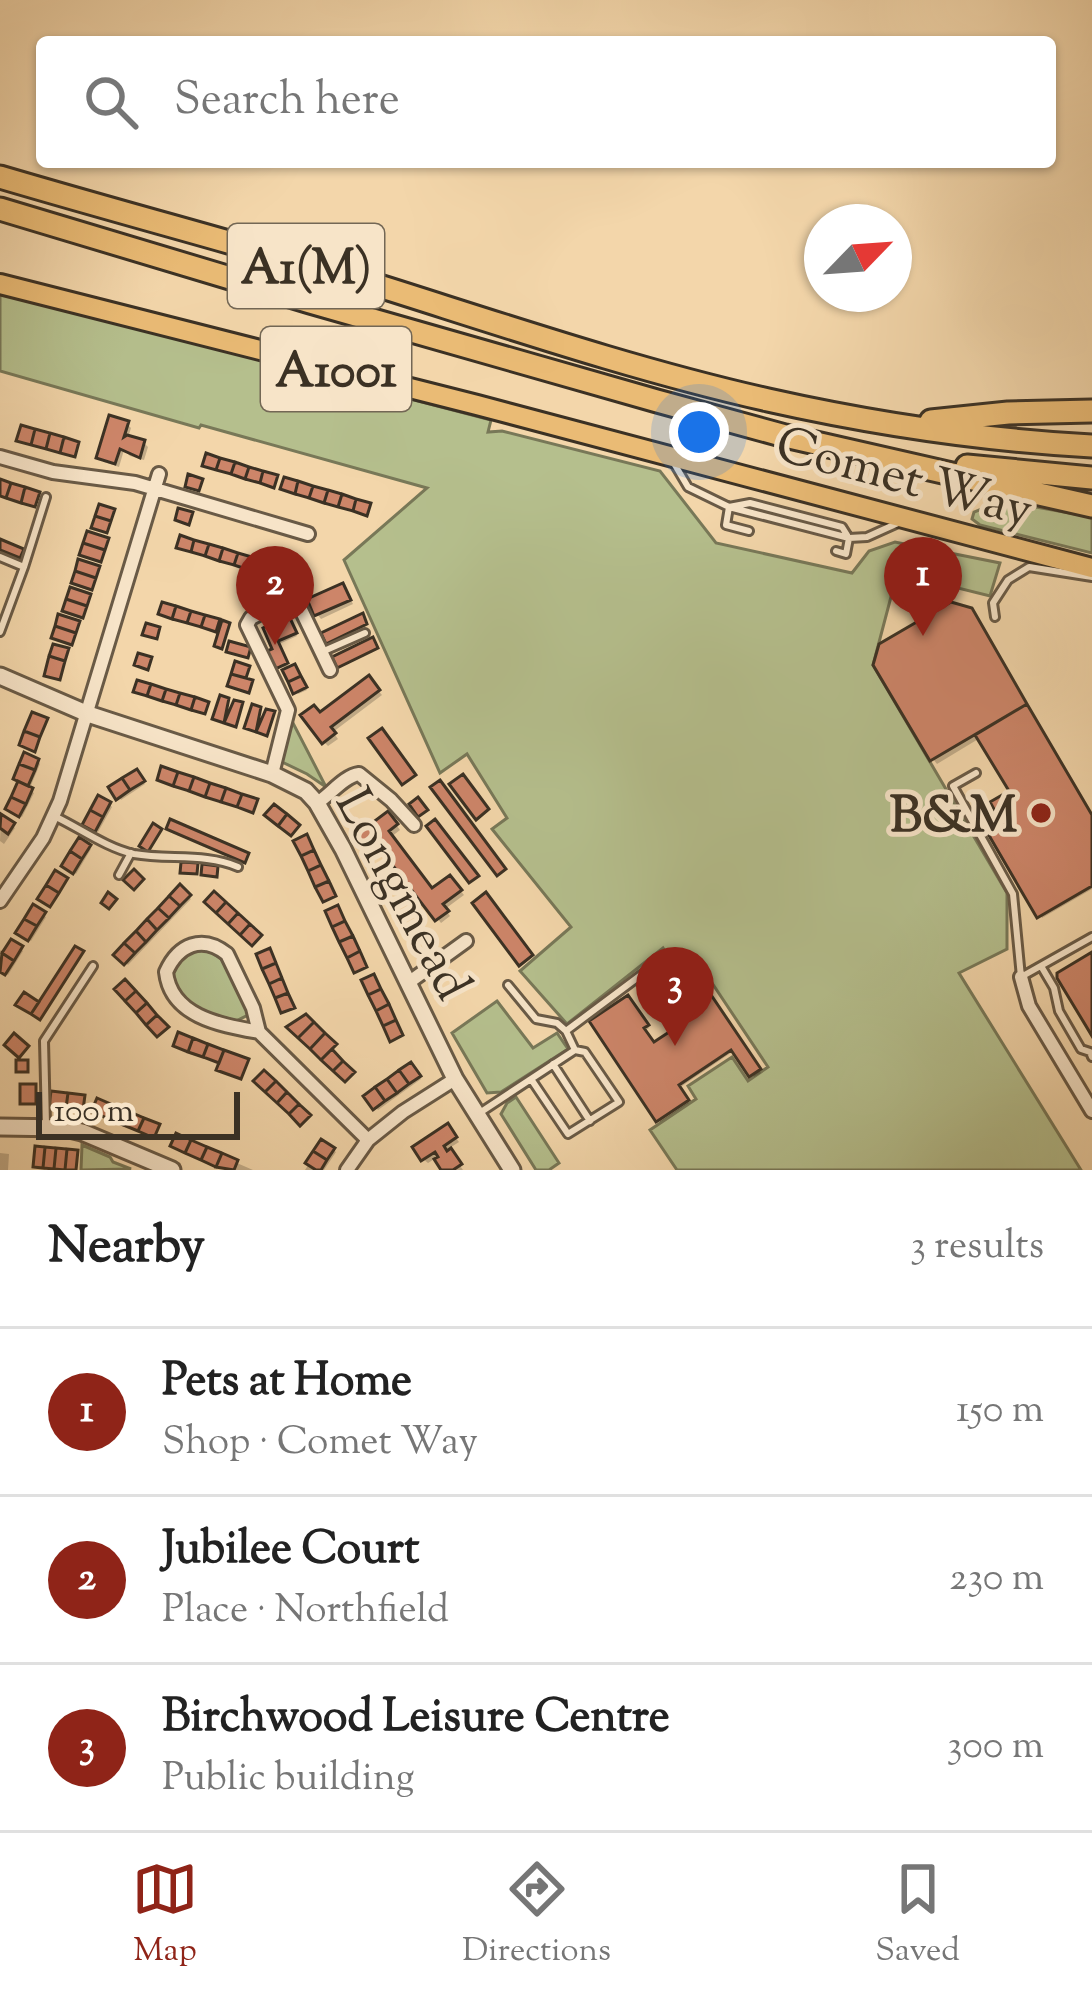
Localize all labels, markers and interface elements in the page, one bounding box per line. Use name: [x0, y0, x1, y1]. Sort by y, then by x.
search box: [36, 36, 1056, 168]
icon: search: [78, 69, 144, 135]
text: Search here: [174, 70, 400, 135]
north arrow: [804, 204, 912, 312]
road number: A1(M): [228, 224, 384, 308]
road number: A1001: [261, 327, 411, 411]
your location: [669, 402, 729, 462]
street label: Comet Way: [767, 411, 1040, 550]
pin: 1: [884, 537, 962, 636]
pin: 2: [236, 546, 314, 645]
street label: Longmead: [314, 777, 486, 1014]
place label: B&M: [890, 782, 1017, 855]
marker: B&M: [1028, 800, 1054, 826]
pin: 3: [636, 947, 714, 1046]
scale bar: [36, 1086, 240, 1139]
text: 100 m: [54, 1089, 134, 1137]
text: Nearby: [48, 1212, 205, 1285]
text: 3 results: [910, 1220, 1044, 1276]
text: Pets at Home: [162, 1351, 412, 1416]
text: 1: [80, 1384, 94, 1440]
text: 150 m: [956, 1384, 1044, 1440]
text: Shop · Comet Way: [162, 1416, 478, 1472]
text: Jubilee Court: [162, 1519, 419, 1584]
text: 2: [78, 1552, 96, 1608]
text: 230 m: [949, 1552, 1044, 1608]
text: Place · Northfield: [162, 1584, 449, 1640]
text: Birchwood Leisure Centre: [162, 1687, 670, 1752]
text: 3: [79, 1720, 95, 1776]
text: 300 m: [947, 1720, 1044, 1776]
text: Public building: [162, 1752, 415, 1808]
tab: Map: [132, 1856, 198, 1976]
tab: Directions: [462, 1856, 611, 1976]
tab: Saved: [875, 1856, 960, 1976]

